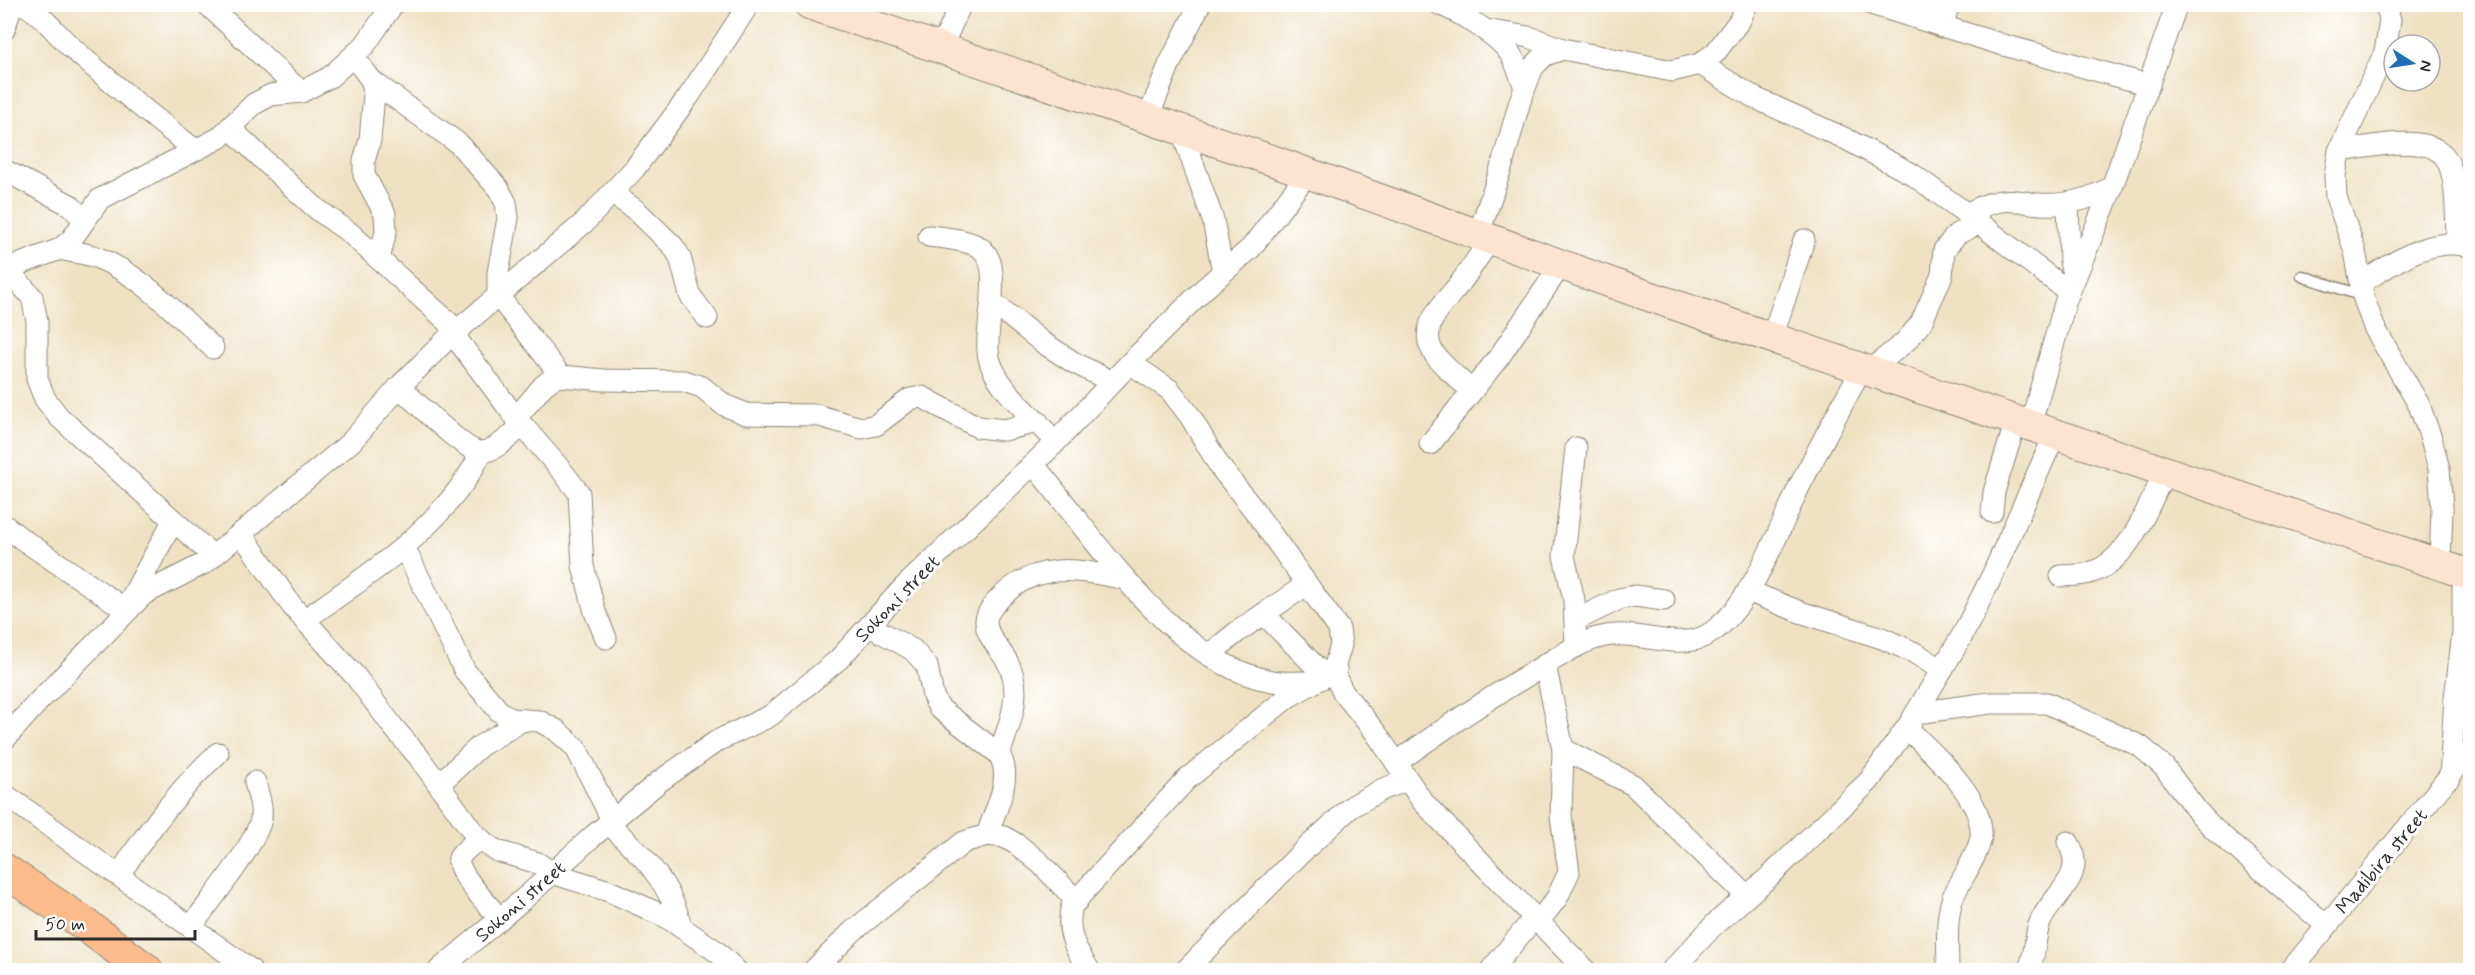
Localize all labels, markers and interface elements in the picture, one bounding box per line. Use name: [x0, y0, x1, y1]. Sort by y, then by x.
north arrow: [2382, 33, 2442, 93]
text: N: [2414, 58, 2437, 73]
street label: Sokoni street: [849, 549, 947, 649]
street label: Madibira street: [2330, 803, 2434, 921]
street label: Sokoni street: [470, 855, 572, 949]
scale bar: [36, 903, 195, 941]
text: 50 m: [45, 913, 85, 937]

